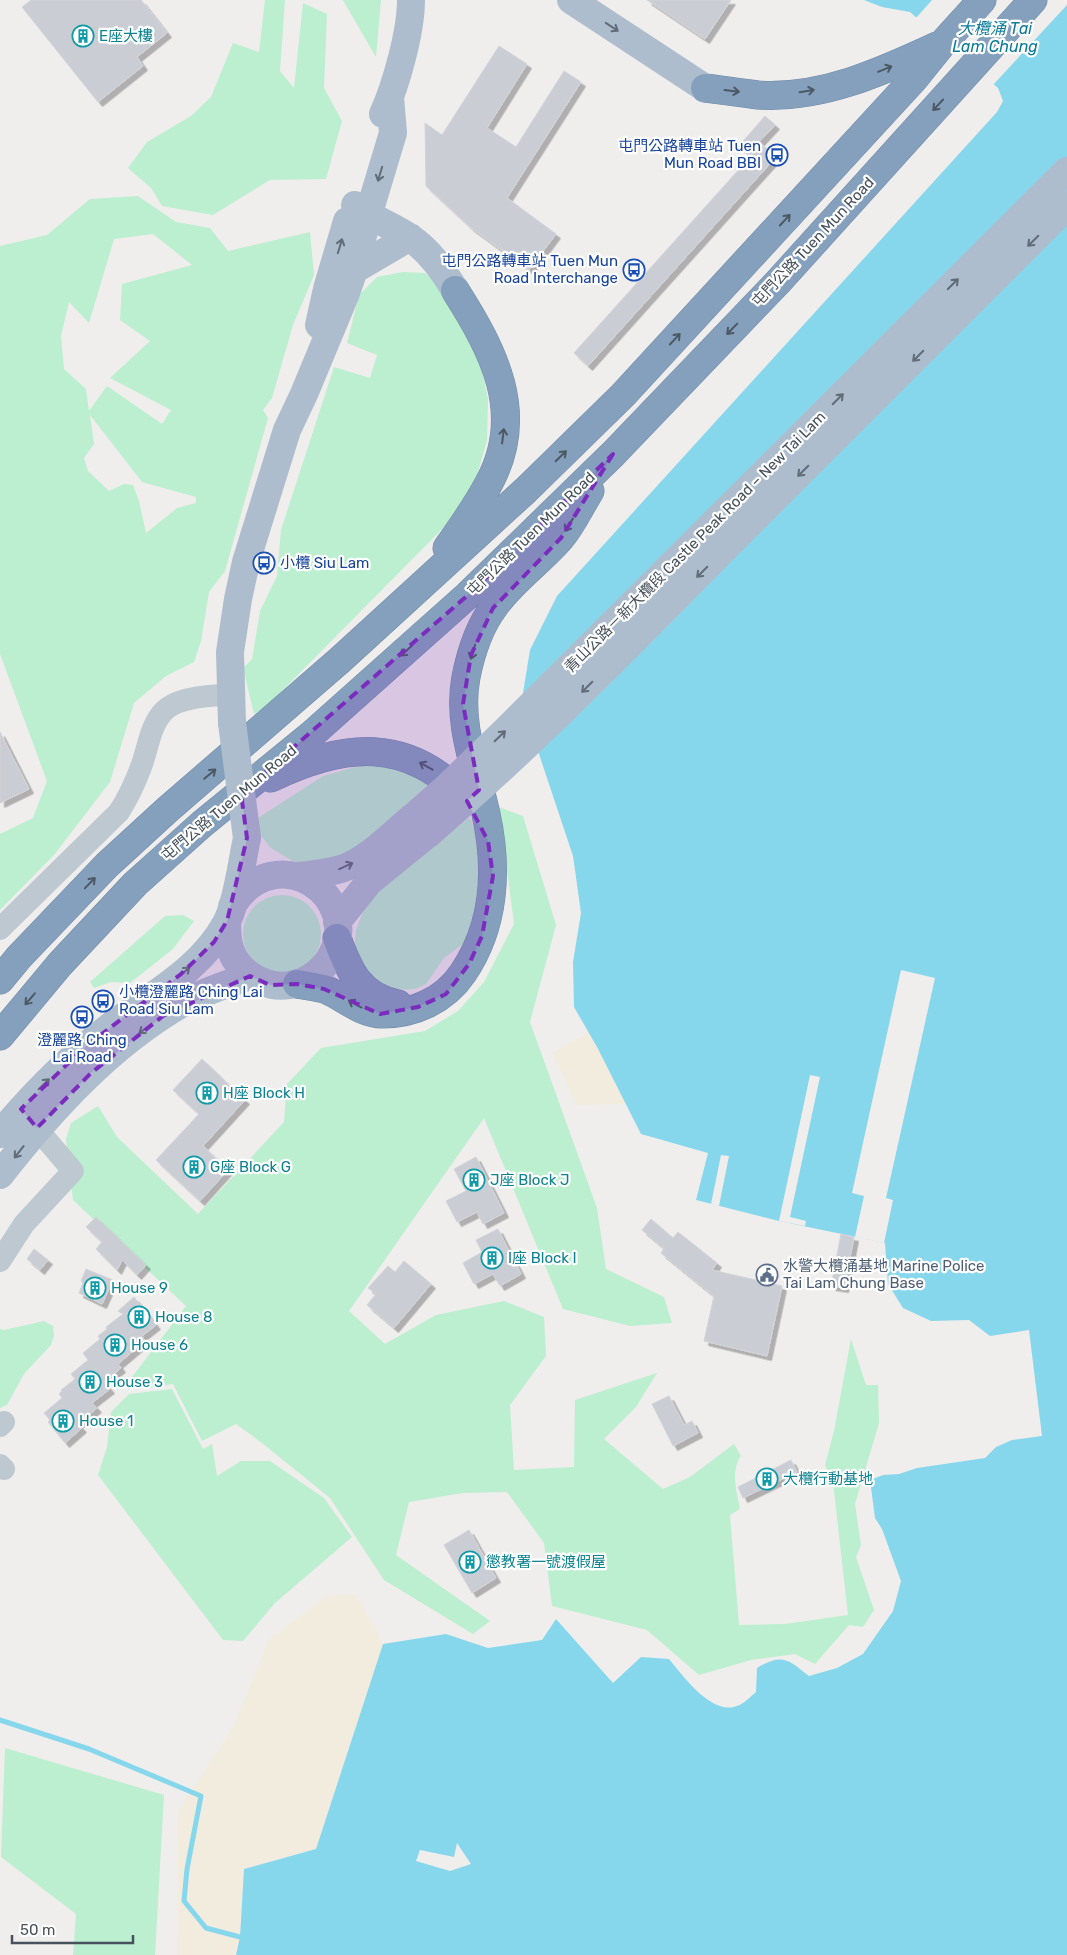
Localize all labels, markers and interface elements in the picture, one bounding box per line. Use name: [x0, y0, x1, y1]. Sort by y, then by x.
water label: 大欖涌 Tai Lam Chung: [952, 19, 1038, 56]
one-way arrow: [605, 21, 619, 32]
building icon: E座大樓: [71, 24, 95, 48]
place label: E座大樓: [99, 27, 153, 45]
one-way arrow: [877, 64, 892, 74]
one-way arrow: [799, 85, 815, 95]
one-way arrow: [724, 87, 740, 97]
one-way arrow: [932, 99, 943, 112]
place label: 屯門公路轉車站 Tuen Mun Road BBI: [618, 137, 761, 172]
bus stop icon: 屯門公路轉車站 Tuen Mun Road BBI: [765, 143, 789, 167]
one-way arrow: [375, 166, 385, 182]
street label: 屯門公路 Tuen Mun Road: [748, 173, 878, 311]
one-way arrow: [779, 213, 791, 226]
one-way arrow: [1026, 235, 1039, 247]
one-way arrow: [336, 239, 346, 255]
place label: 屯門公路轉車站 Tuen Mun Road Interchange: [442, 252, 618, 287]
bus stop icon: 屯門公路轉車站 Tuen Mun Road Interchange: [622, 258, 646, 282]
one-way arrow: [947, 278, 959, 291]
one-way arrow: [726, 323, 738, 336]
one-way arrow: [669, 333, 681, 346]
one-way arrow: [912, 350, 924, 362]
one-way arrow: [832, 393, 844, 405]
street label: 青山公路－新大欖段 Castle Peak Road – New Tai Lam: [561, 408, 829, 676]
one-way arrow: [498, 429, 508, 445]
one-way arrow: [555, 450, 567, 462]
one-way arrow: [797, 465, 809, 477]
street label: 屯門公路 Tuen Mun Road: [463, 468, 599, 600]
one-way arrow: [563, 518, 573, 532]
bus stop icon: 小欖 Siu Lam: [252, 551, 276, 575]
place label: 小欖 Siu Lam: [280, 554, 369, 572]
one-way arrow: [696, 565, 708, 578]
one-way arrow: [467, 644, 477, 660]
one-way arrow: [400, 645, 413, 656]
one-way arrow: [581, 680, 593, 693]
one-way arrow: [493, 731, 505, 743]
street label: 屯門公路 Tuen Mun Road: [158, 741, 300, 865]
one-way arrow: [419, 761, 434, 771]
one-way arrow: [203, 768, 216, 779]
one-way arrow: [338, 860, 353, 870]
one-way arrow: [84, 877, 96, 889]
one-way arrow: [177, 966, 190, 977]
place label: 小欖澄麗路 Ching Lai Road Siu Lam: [119, 983, 263, 1018]
bus stop icon: 小欖澄麗路 Ching Lai Road Siu Lam: [91, 989, 115, 1013]
one-way arrow: [24, 993, 35, 1006]
one-way arrow: [347, 999, 362, 1009]
bus stop icon: 澄麗路 Ching Lai Road: [70, 1005, 94, 1029]
one-way arrow: [138, 1024, 152, 1034]
place label: 澄麗路 Ching Lai Road: [37, 1031, 127, 1066]
one-way arrow: [37, 1078, 50, 1090]
building icon: H座 Block H: [195, 1081, 219, 1105]
place label: H座 Block H: [223, 1084, 305, 1102]
one-way arrow: [13, 1145, 24, 1158]
building icon: G座 Block G: [182, 1155, 206, 1179]
place label: G座 Block G: [210, 1158, 291, 1176]
building icon: J座 Block J: [462, 1168, 486, 1192]
place label: J座 Block J: [490, 1171, 570, 1189]
building icon: I座 Block I: [480, 1246, 504, 1270]
place label: I座 Block I: [508, 1249, 577, 1267]
place label: 水警大欖涌基地 Marine Police Tai Lam Chung Base: [783, 1257, 984, 1292]
public building icon: 水警大欖涌基地 Marine Police Tai Lam Chung Base: [755, 1263, 779, 1287]
building icon: House 9: [83, 1276, 107, 1300]
place label: House 9: [111, 1279, 168, 1297]
building icon: House 8: [127, 1305, 151, 1329]
place label: House 8: [155, 1308, 213, 1326]
building icon: House 6: [103, 1333, 127, 1357]
place label: House 6: [131, 1336, 188, 1354]
building icon: House 3: [78, 1370, 102, 1394]
place label: House 3: [106, 1373, 163, 1391]
building icon: House 1: [51, 1409, 75, 1433]
place label: House 1: [79, 1412, 134, 1430]
building icon: 大欖行動基地: [755, 1467, 779, 1491]
place label: 大欖行動基地: [783, 1470, 873, 1488]
building icon: 懲教署一號渡假屋: [458, 1550, 482, 1574]
place label: 懲教署一號渡假屋: [486, 1553, 606, 1571]
scale bar: [12, 1912, 134, 1944]
text: 50 m: [20, 1921, 55, 1939]

